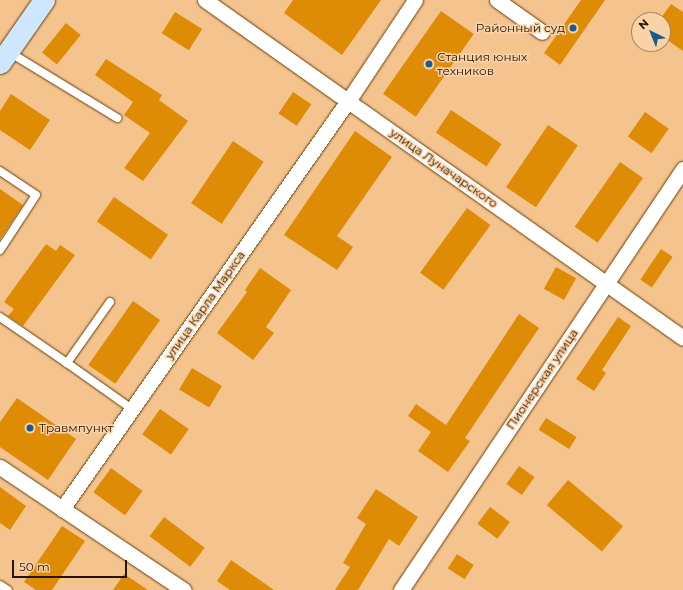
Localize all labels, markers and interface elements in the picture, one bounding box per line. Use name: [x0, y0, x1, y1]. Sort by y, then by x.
north arrow: [631, 12, 671, 52]
text: N: [635, 16, 652, 32]
place label: Районный суд: [476, 21, 565, 35]
marker: Районный суд: [568, 23, 578, 33]
place label: Станция юных техников: [437, 50, 527, 78]
marker: Станция юных техников: [424, 59, 434, 69]
street label: улица Луначарского: [387, 125, 501, 211]
street label: улица Карла Маркса: [162, 248, 248, 362]
street label: Пионерская улица: [503, 326, 581, 432]
place label: Травмпункт: [39, 421, 113, 435]
marker: Травмпункт: [24, 422, 36, 434]
scale bar: [14, 552, 129, 578]
text: 50 m: [19, 559, 50, 574]

